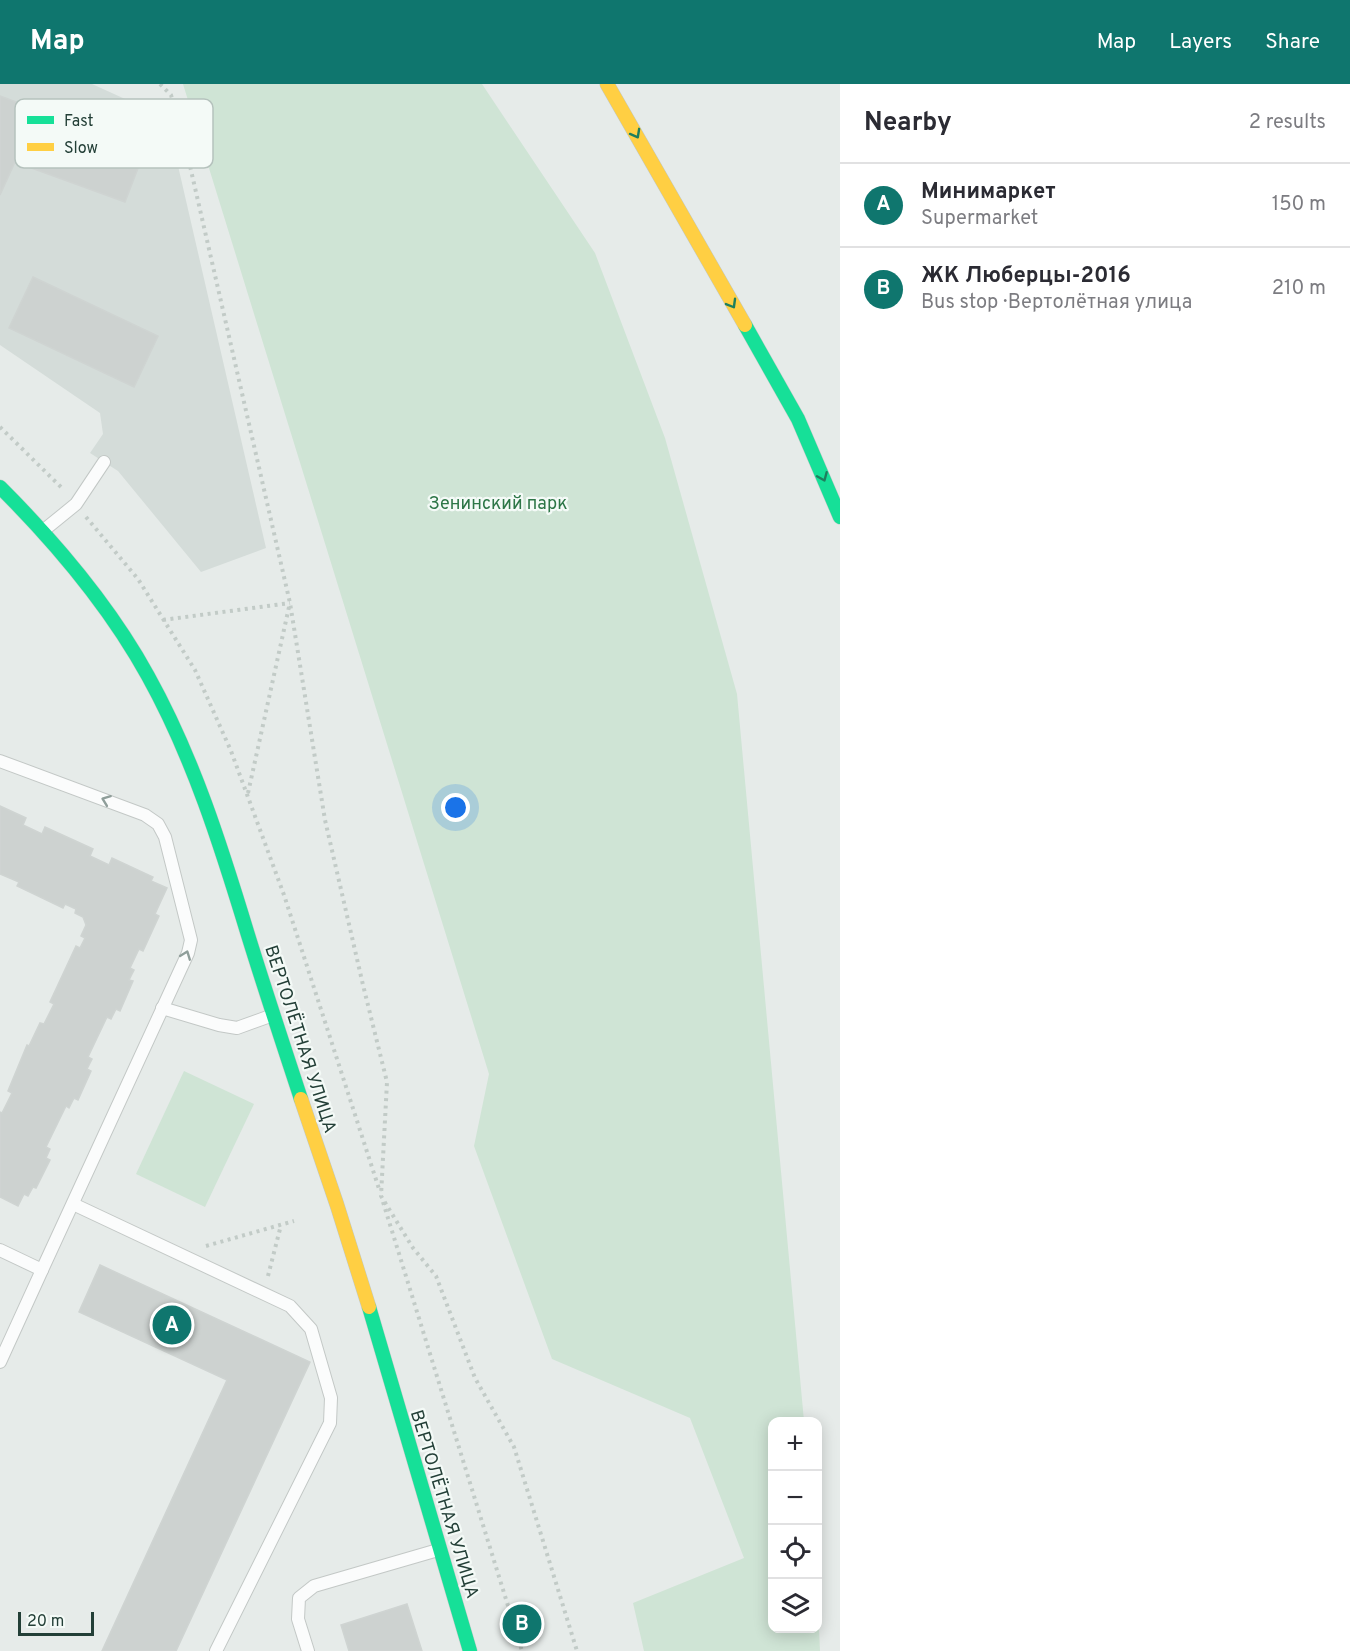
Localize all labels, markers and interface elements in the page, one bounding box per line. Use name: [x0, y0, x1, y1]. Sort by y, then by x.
text: Map: [30, 24, 85, 60]
text: Map: [1097, 29, 1136, 56]
text: Layers: [1169, 29, 1232, 56]
text: Share: [1265, 29, 1320, 56]
legend: [15, 99, 213, 168]
text: Nearby: [864, 107, 952, 140]
text: 2 results: [1249, 110, 1326, 136]
text: Fast: [64, 112, 94, 132]
one-way arrow: [629, 128, 641, 138]
text: Slow: [64, 139, 98, 159]
text: Минимаркет: [921, 179, 1056, 206]
text: A: [876, 192, 891, 218]
text: 150 m: [1272, 192, 1326, 218]
text: Supermarket: [921, 206, 1038, 232]
text: ЖК Люберцы-2016: [921, 263, 1131, 290]
text: B: [877, 276, 890, 302]
text: 210 m: [1272, 276, 1326, 302]
text: Bus stop · Вертолётная улица: [921, 290, 1192, 316]
one-way arrow: [725, 298, 736, 308]
one-way arrow: [815, 470, 827, 481]
park label: Зенинский парк: [429, 493, 567, 516]
your location: [441, 793, 470, 822]
one-way arrow: [101, 795, 111, 808]
street label: ВЕРТОЛЁТНАЯ УЛИЦА: [258, 942, 343, 1136]
one-way arrow: [179, 950, 191, 961]
pin: A: [152, 1302, 192, 1348]
street label: ВЕРТОЛЁТНАЯ УЛИЦА: [404, 1407, 485, 1602]
map controls: [768, 1417, 822, 1633]
button: +: [768, 1417, 822, 1471]
button: −: [768, 1471, 822, 1525]
button: locate: [768, 1525, 822, 1579]
button: layers: [768, 1579, 822, 1633]
pin: B: [502, 1602, 542, 1646]
scale bar: [18, 1609, 94, 1636]
text: 20 m: [27, 1612, 64, 1632]

